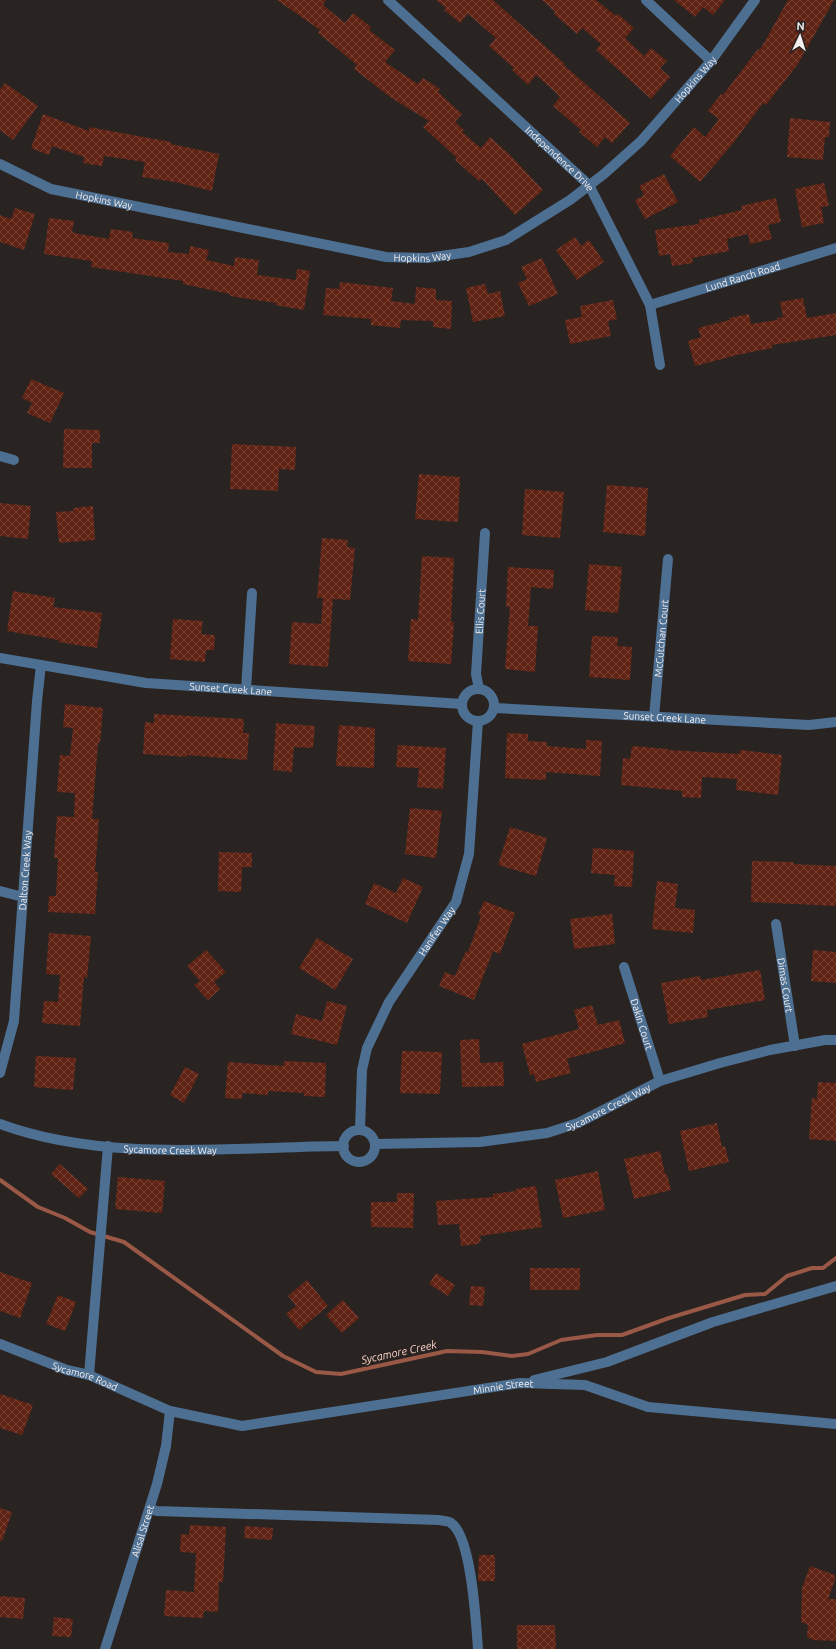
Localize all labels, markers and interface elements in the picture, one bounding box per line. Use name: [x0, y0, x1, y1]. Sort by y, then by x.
north arrow: [780, 16, 820, 56]
text: N: [796, 20, 805, 32]
street label: Hopkins Way: [672, 54, 719, 105]
street label: Independence Drive: [523, 124, 596, 193]
street label: Hopkins Way: [75, 189, 134, 211]
street label: Hopkins Way: [393, 250, 452, 264]
street label: Lund Ranch Road: [704, 260, 782, 294]
street label: Ellis Court: [474, 588, 487, 634]
street label: McCutchan Court: [653, 599, 670, 678]
street label: Sunset Creek Lane: [189, 681, 272, 697]
street label: Sunset Creek Lane: [623, 710, 706, 725]
street label: Dalton Creek Way: [17, 830, 34, 911]
street label: Hanifen Way: [417, 905, 457, 958]
street label: Dimas Court: [775, 957, 795, 1014]
street label: Dakin Court: [628, 997, 655, 1051]
street label: Sycamore Creek Way: [564, 1082, 652, 1133]
street label: Sycamore Creek Way: [123, 1143, 217, 1156]
water label: Sycamore Creek: [359, 1338, 438, 1366]
street label: Sycamore Road: [51, 1360, 120, 1393]
street label: Minnie Street: [472, 1378, 534, 1396]
street label: Alisal Street: [129, 1503, 156, 1558]

